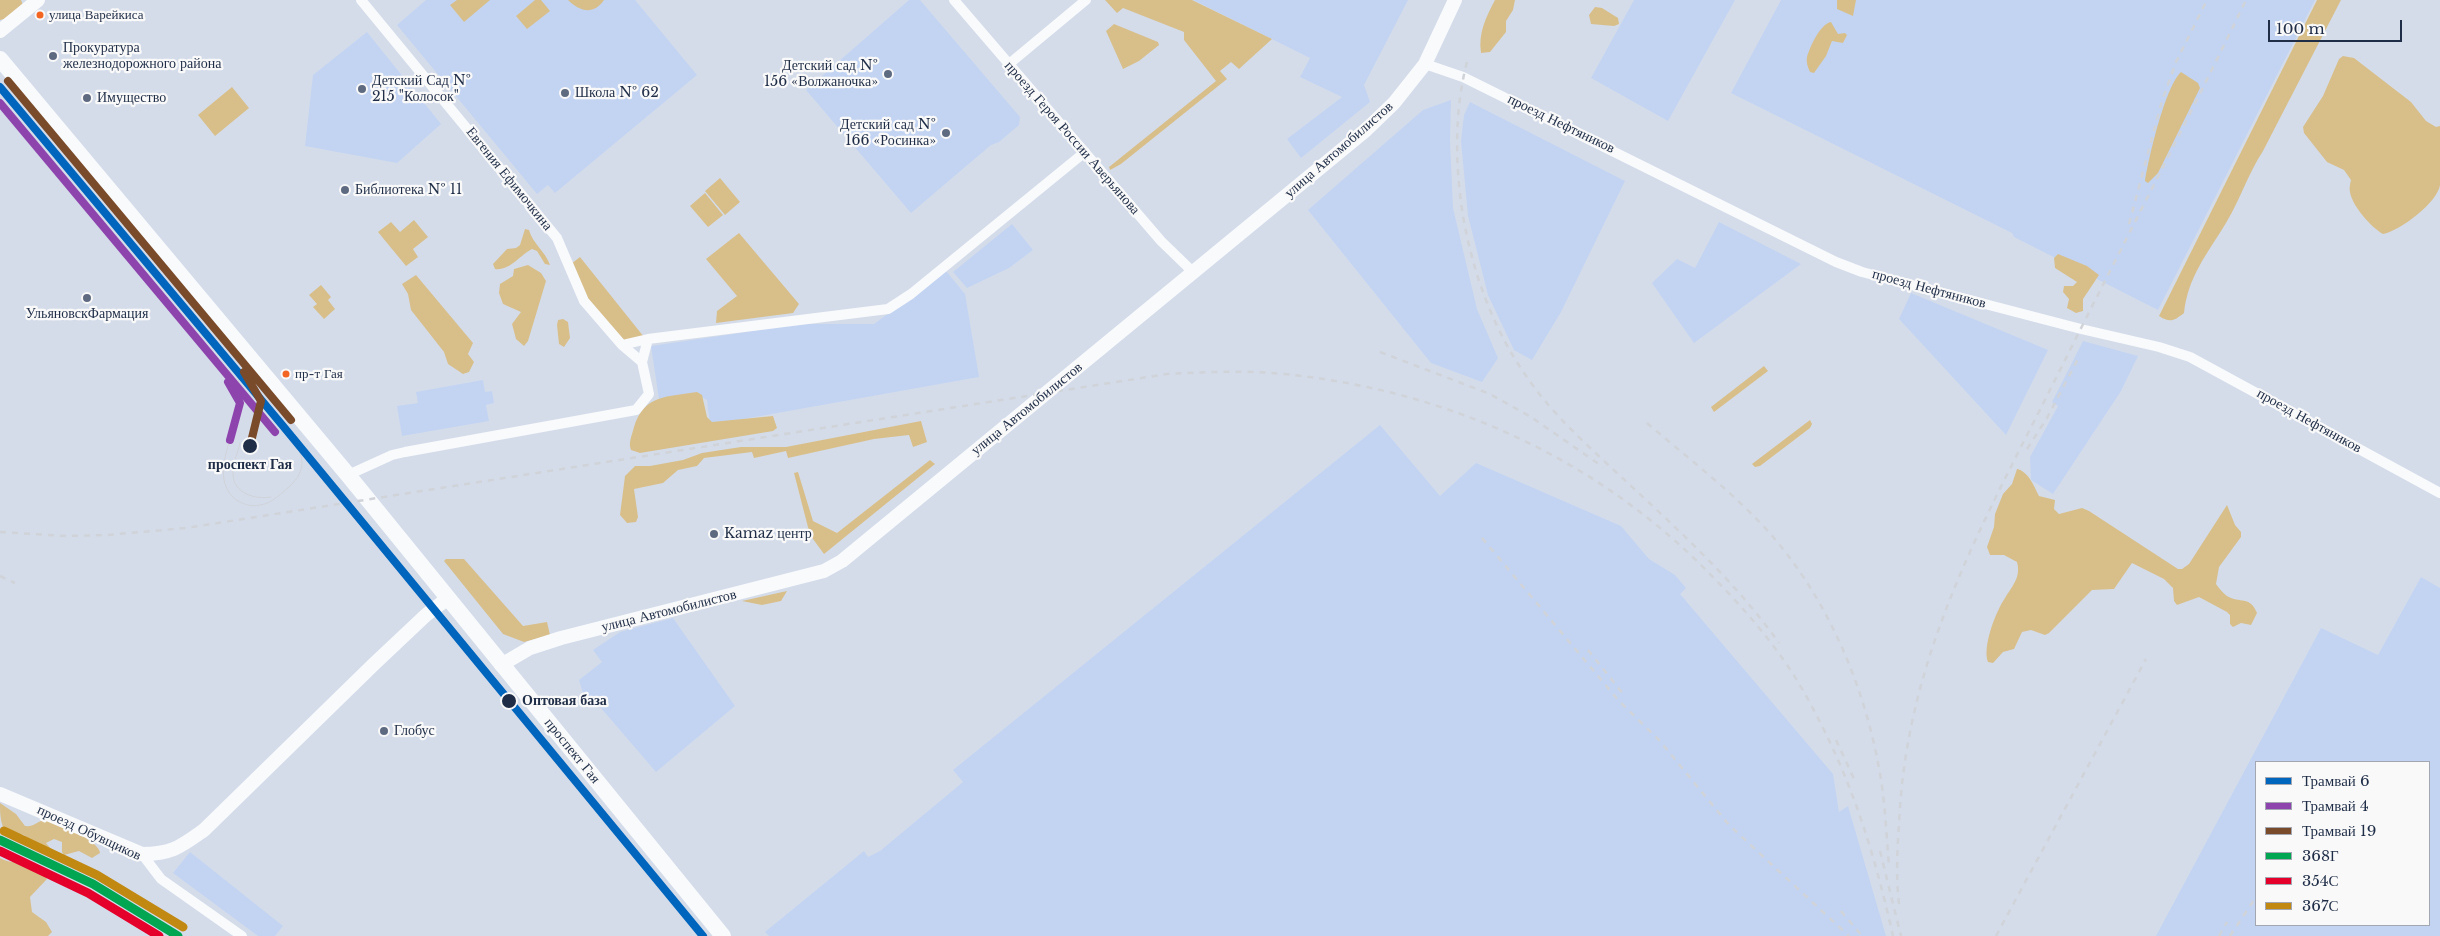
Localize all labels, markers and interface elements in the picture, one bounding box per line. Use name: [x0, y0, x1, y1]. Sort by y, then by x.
place label: улица Варейкиса: [49, 7, 143, 23]
marker: улица Варейкиса: [35, 10, 45, 20]
scale bar: [2270, 10, 2404, 42]
text: 100 m: [2276, 19, 2325, 38]
place label: Прокуратура железнодорожного района: [63, 40, 221, 72]
marker: Прокуратура железнодорожного района: [47, 50, 59, 62]
place label: Детский сад № 156 «Волжаночка»: [764, 58, 878, 90]
street label: проезд Героя России Аверьянова: [1001, 58, 1143, 218]
marker: Детский сад № 156 «Волжаночка»: [882, 68, 894, 80]
place label: Детский Сад № 215 "Колосок": [372, 73, 471, 105]
marker: Детский Сад № 215 "Колосок": [356, 83, 368, 95]
place label: Школа № 62: [575, 85, 659, 101]
marker: Школа № 62: [559, 87, 571, 99]
place label: Имущество: [97, 90, 166, 106]
street label: проезд Нефтяников: [1505, 91, 1617, 157]
marker: Имущество: [81, 92, 93, 104]
street label: улица Автомобилистов: [1281, 98, 1397, 202]
place label: Детский сад № 166 «Росинка»: [840, 117, 936, 150]
street label: Евгения Ефимочкина: [462, 124, 556, 234]
marker: Детский сад № 166 «Росинка»: [940, 127, 952, 139]
place label: Библиотека № 11: [355, 182, 462, 198]
marker: Библиотека № 11: [339, 184, 351, 196]
street label: проезд Нефтяников: [1870, 266, 1988, 312]
marker: УльяновскФармация: [81, 292, 93, 304]
place label: УльяновскФармация: [26, 306, 148, 322]
street label: улица Автомобилистов: [968, 359, 1086, 459]
place label: пр-т Гая: [295, 366, 343, 382]
marker: пр-т Гая: [281, 369, 291, 379]
street label: проезд Нефтяников: [2254, 385, 2364, 457]
marker: проспект Гая: [241, 437, 259, 455]
place label: проспект Гая: [208, 457, 292, 473]
place label: Kamaz центр: [724, 526, 812, 542]
marker: Kamaz центр: [708, 528, 720, 540]
street label: улица Автомобилистов: [600, 586, 738, 636]
marker: Оптовая база: [500, 692, 518, 710]
place label: Оптовая база: [522, 693, 607, 709]
street label: проспект Гая: [541, 715, 603, 787]
place label: Глобус: [394, 723, 435, 739]
marker: Глобус: [378, 725, 390, 737]
legend: [2255, 761, 2430, 926]
text: Трамвай 6: [2302, 771, 2370, 790]
text: Трамвай 4: [2302, 796, 2369, 815]
street label: проезд Обувщиков: [34, 802, 144, 864]
text: Трамвай 19: [2302, 821, 2376, 840]
text: 368Г: [2302, 846, 2339, 865]
text: 354С: [2302, 871, 2339, 890]
text: 367С: [2302, 896, 2338, 915]

